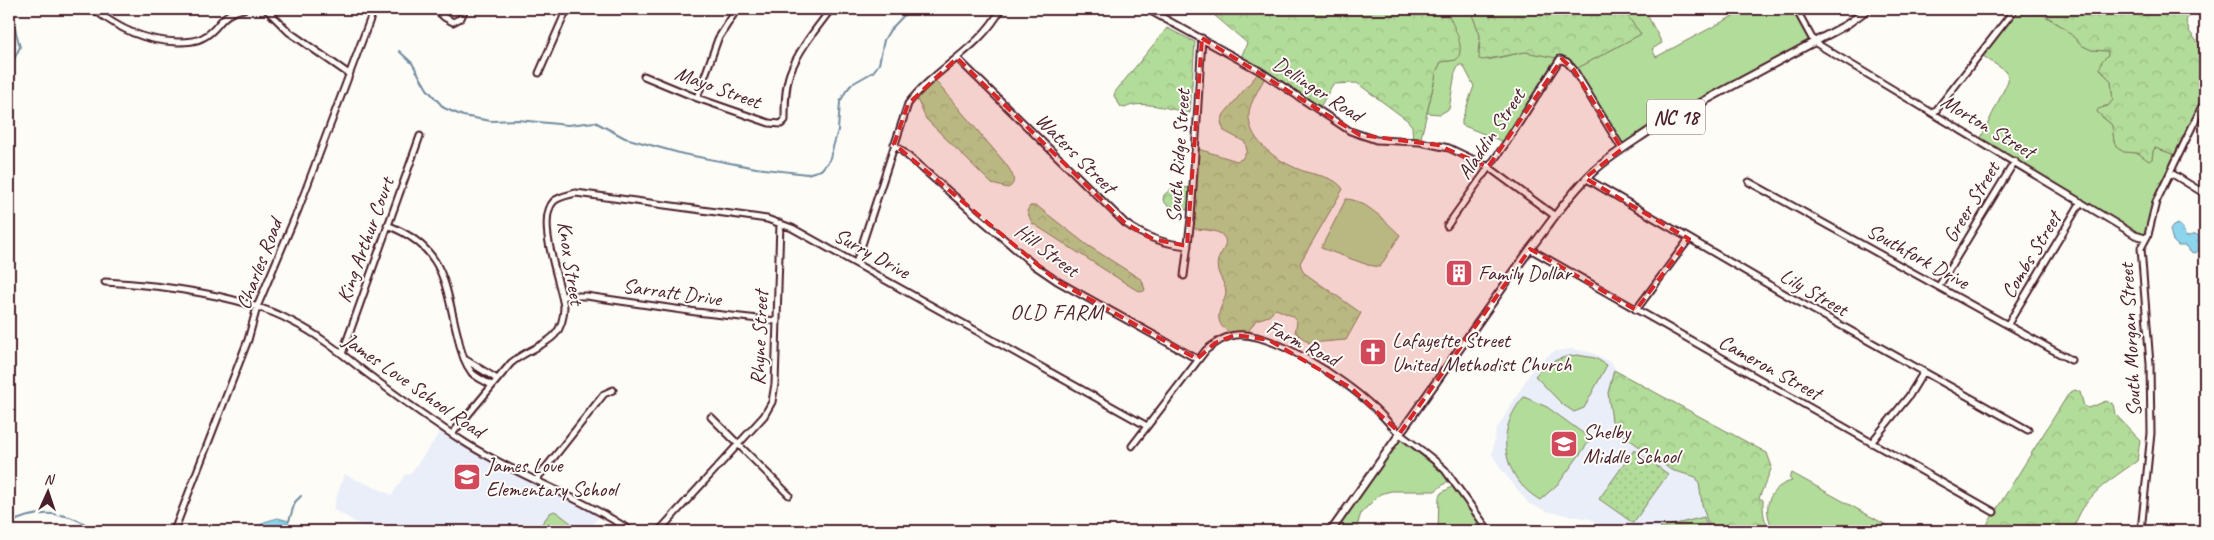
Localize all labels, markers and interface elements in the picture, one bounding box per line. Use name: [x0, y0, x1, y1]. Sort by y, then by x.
street label: Dellinger Road: [1268, 50, 1370, 129]
street label: Mayo Street: [672, 60, 766, 115]
street label: Aladdin Street: [1451, 82, 1532, 184]
street label: South Ridge Street: [1160, 86, 1196, 224]
street label: Morton Street: [1936, 88, 2042, 166]
road number: NC 18: [1647, 100, 1705, 134]
street label: Waters Street: [1030, 107, 1124, 201]
street label: Greer Street: [1937, 155, 2006, 247]
street label: King Arthur Court: [330, 172, 400, 306]
street label: Combs Street: [1995, 205, 2068, 303]
street label: Charles Road: [230, 212, 289, 313]
street label: Southfork Drive: [1862, 217, 1975, 295]
street label: Hill Street: [1010, 218, 1086, 284]
street label: Knox Street: [552, 219, 591, 309]
street label: Surry Drive: [830, 222, 915, 285]
building icon: Family Dollar: [1444, 258, 1474, 288]
place label: Family Dollar: [1478, 260, 1572, 286]
street label: South Morgan Street: [2113, 261, 2147, 417]
street label: Lily Street: [1775, 262, 1854, 323]
street label: Sarratt Drive: [621, 272, 725, 312]
street label: Rhyne Street: [744, 287, 774, 386]
district label: OLD FARM: [1010, 298, 1105, 326]
street label: Farm Road: [1262, 314, 1346, 374]
street label: James Love School Road: [337, 326, 493, 446]
place label: Lafayette Street United Methodist Church: [1392, 327, 1572, 377]
street label: Cameron Street: [1714, 328, 1828, 407]
church icon: Lafayette Street United Methodist Church: [1358, 337, 1388, 367]
place label: Shelby Middle School: [1583, 419, 1683, 469]
school or university icon: Shelby Middle School: [1549, 429, 1579, 459]
place label: James Love Elementary School: [485, 452, 621, 502]
school or university icon: James Love Elementary School: [452, 462, 482, 492]
north arrow: [22, 468, 72, 518]
text: N: [44, 471, 56, 488]

